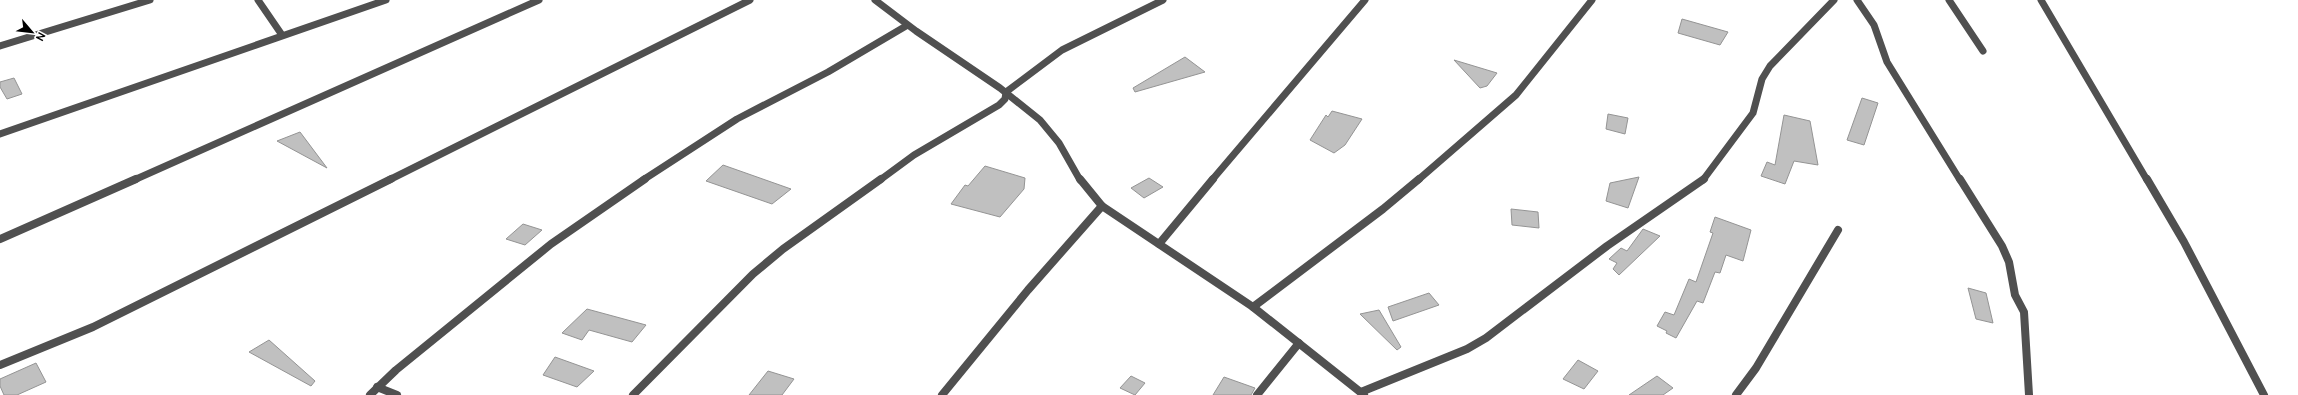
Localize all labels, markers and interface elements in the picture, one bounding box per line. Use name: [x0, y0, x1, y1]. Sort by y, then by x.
north arrow: [12, 12, 52, 52]
text: N: [34, 30, 48, 43]

